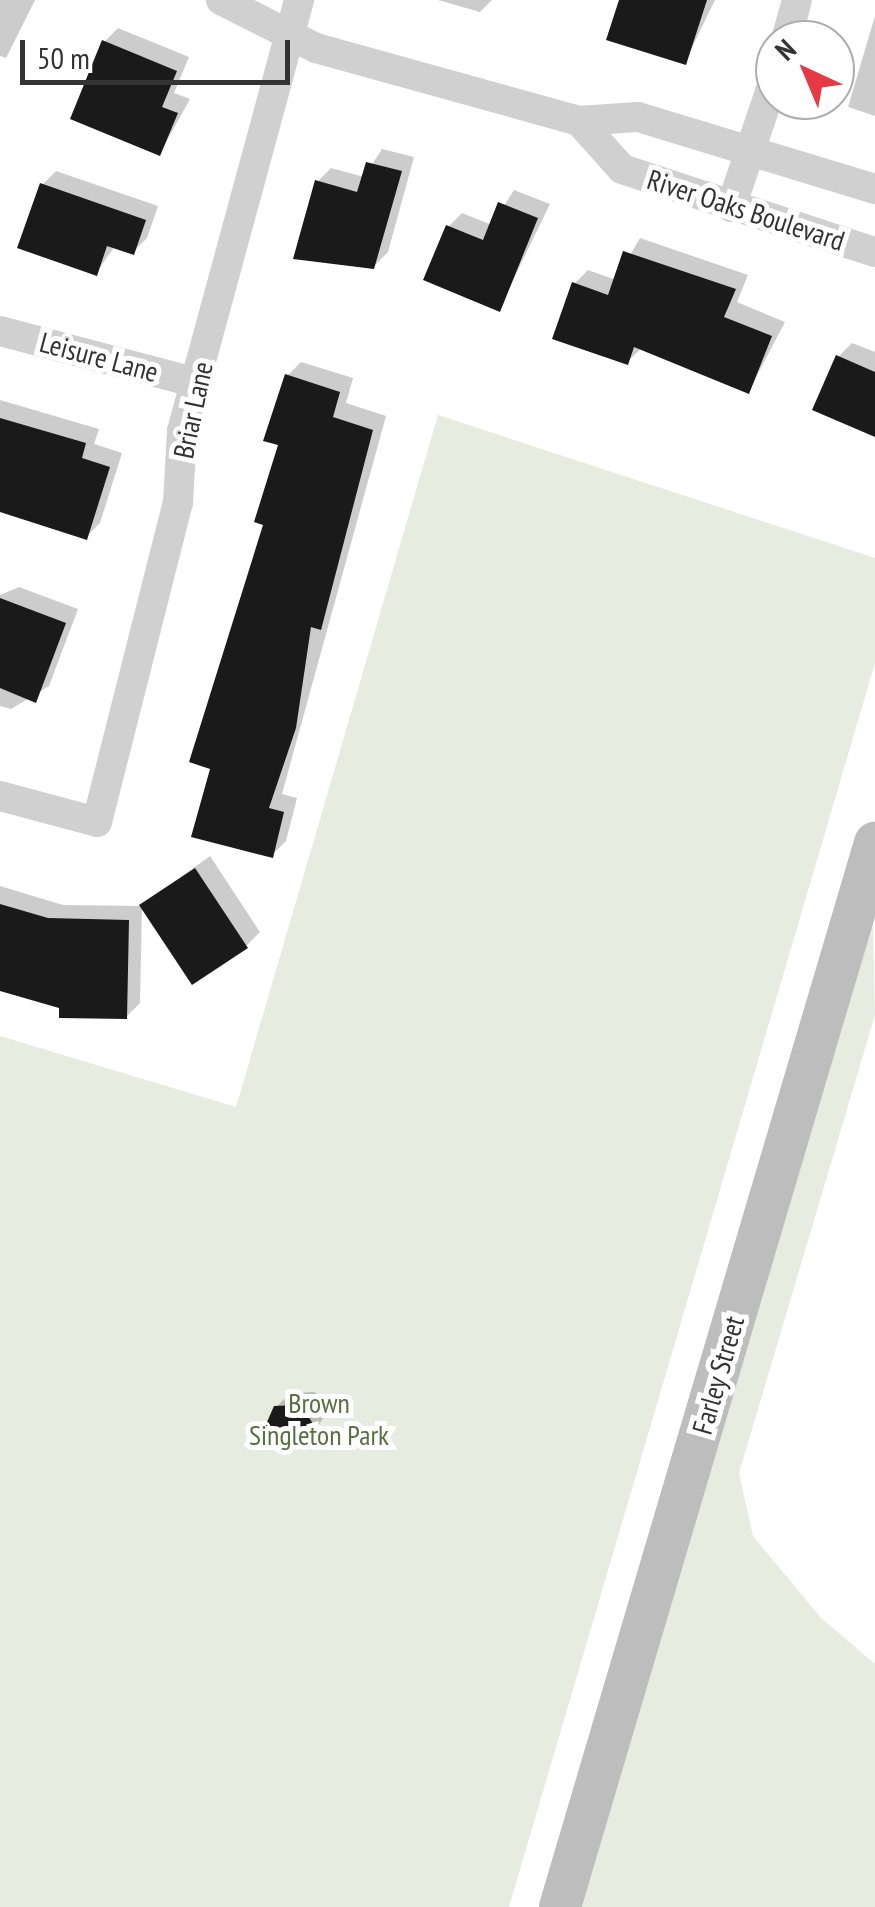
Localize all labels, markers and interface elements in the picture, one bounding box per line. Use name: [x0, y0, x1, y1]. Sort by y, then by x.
scale bar: [25, 20, 295, 82]
north arrow: [755, 20, 855, 120]
text: N: [767, 31, 803, 68]
text: 50 m: [37, 38, 90, 77]
street label: River Oaks Boulevard: [643, 162, 849, 258]
street label: Leisure Lane: [36, 325, 162, 389]
street label: Briar Lane: [166, 359, 220, 461]
street label: Farley Street: [685, 1312, 751, 1438]
park label: Brown Singleton Park: [249, 1386, 389, 1452]

